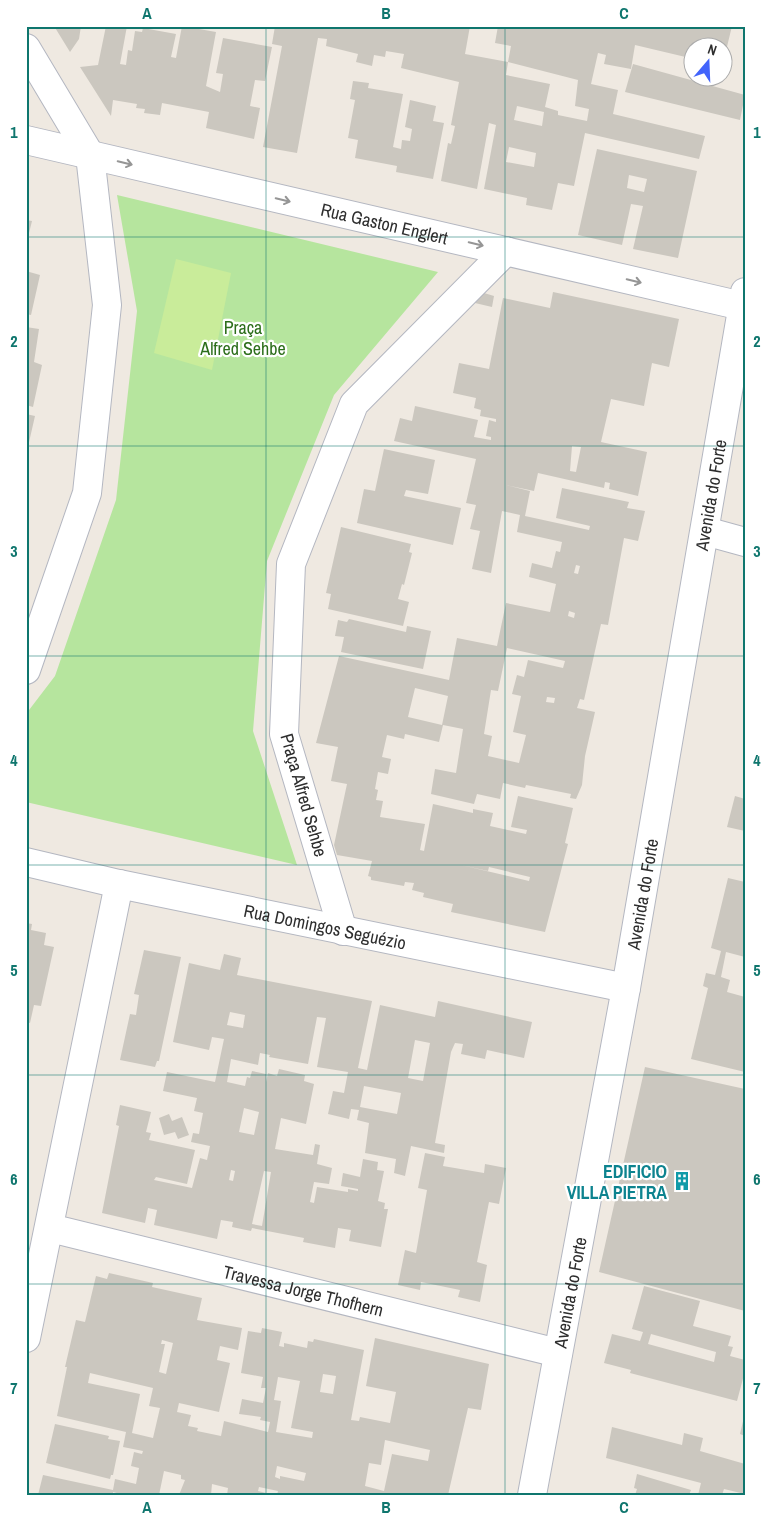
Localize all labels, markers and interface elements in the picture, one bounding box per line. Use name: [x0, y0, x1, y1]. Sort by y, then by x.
text: A: [142, 2, 152, 24]
text: B: [381, 2, 391, 24]
text: C: [619, 2, 629, 24]
north arrow: [684, 38, 734, 88]
text: N: [705, 40, 719, 60]
text: 1: [10, 121, 18, 143]
text: 1: [753, 121, 761, 143]
one-way arrow: [116, 159, 132, 168]
one-way arrow: [275, 195, 291, 205]
street label: Rua Gaston Englert: [318, 196, 451, 250]
one-way arrow: [467, 240, 483, 249]
one-way arrow: [625, 277, 641, 286]
park label: Praça Alfred Sehbe: [199, 315, 286, 361]
text: 2: [10, 330, 18, 352]
text: 2: [753, 330, 761, 352]
street label: Avenida do Forte: [688, 437, 732, 553]
text: 3: [10, 540, 18, 562]
text: 3: [753, 540, 761, 562]
street label: Praça Alfred Sehbe: [274, 730, 334, 860]
text: 4: [10, 749, 18, 771]
text: 4: [753, 749, 761, 771]
street label: Avenida do Forte: [620, 836, 664, 953]
street label: Rua Domingos Seguézio: [242, 897, 409, 955]
text: 5: [10, 959, 18, 981]
text: 5: [753, 959, 761, 981]
place label: EDIFICIO VILLA PIETRA: [567, 1159, 667, 1205]
text: 6: [10, 1168, 18, 1190]
text: 6: [753, 1168, 761, 1190]
building icon: EDIFICIO VILLA PIETRA: [671, 1170, 693, 1192]
street label: Avenida do Forte: [547, 1235, 592, 1351]
street label: Travessa Jorge Thofhern: [221, 1259, 386, 1322]
text: 7: [10, 1377, 18, 1399]
text: 7: [753, 1377, 761, 1399]
text: A: [142, 1496, 152, 1518]
text: B: [381, 1496, 391, 1518]
text: C: [619, 1496, 629, 1518]

